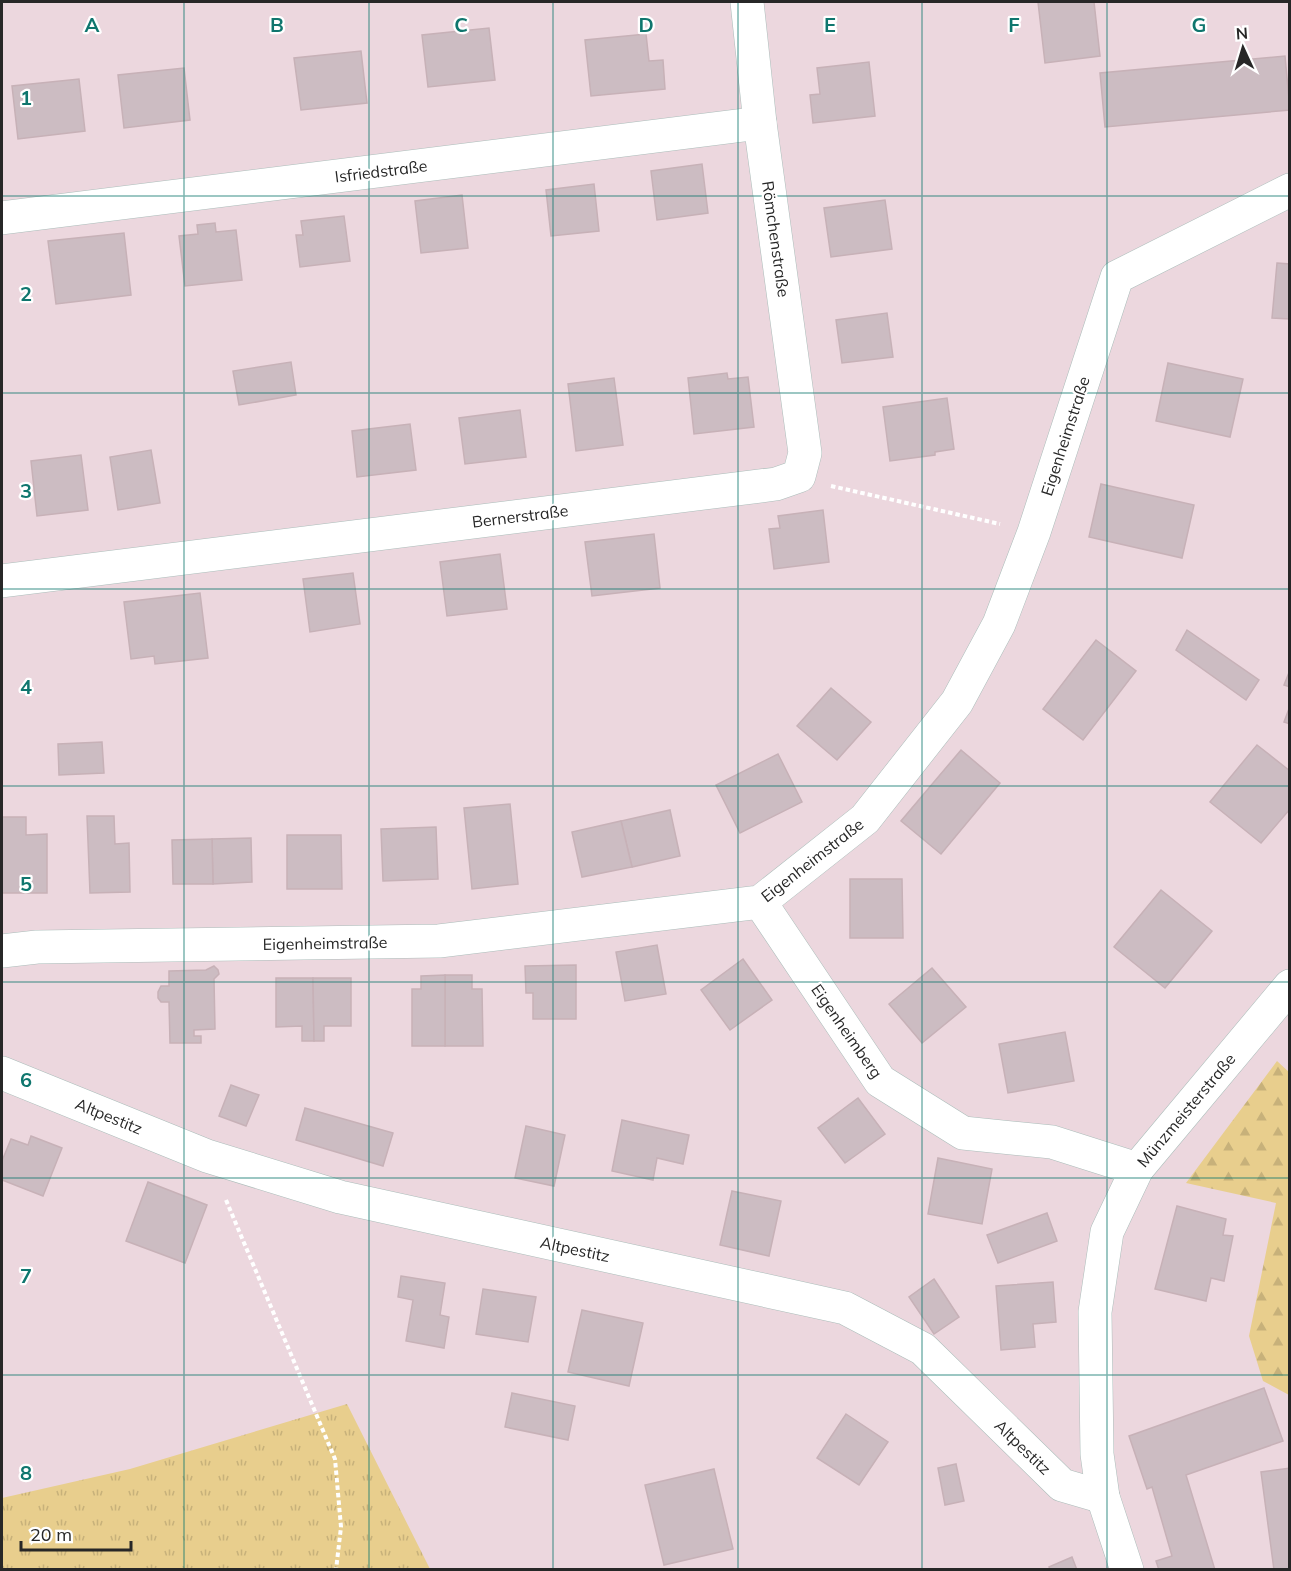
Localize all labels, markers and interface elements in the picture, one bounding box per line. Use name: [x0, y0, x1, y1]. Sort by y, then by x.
text: A: [85, 12, 100, 37]
text: B: [270, 12, 284, 37]
text: C: [454, 12, 468, 37]
text: D: [638, 12, 654, 37]
text: E: [824, 12, 836, 37]
text: F: [1008, 12, 1020, 37]
text: G: [1192, 12, 1206, 37]
north arrow: [1213, 18, 1273, 78]
text: N: [1235, 23, 1249, 43]
text: 1: [20, 85, 32, 110]
street label: Isfriedstraße: [334, 155, 428, 187]
street label: Römchenstraße: [758, 180, 794, 298]
text: 2: [20, 281, 32, 306]
street label: Eigenheimstraße: [1036, 374, 1094, 498]
text: 3: [20, 478, 32, 503]
street label: Bernerstraße: [471, 500, 569, 532]
text: 4: [20, 674, 32, 699]
street label: Eigenheimstraße: [757, 814, 867, 906]
text: 5: [20, 871, 32, 896]
street label: Eigenheimstraße: [263, 932, 387, 954]
street label: Eigenheimberg: [807, 980, 887, 1082]
street label: Münzmeisterstraße: [1132, 1049, 1240, 1171]
text: 6: [20, 1067, 32, 1092]
street label: Altpestitz: [72, 1093, 146, 1139]
street label: Altpestitz: [538, 1232, 612, 1266]
text: 7: [20, 1263, 32, 1288]
street label: Altpestitz: [991, 1415, 1055, 1479]
text: 8: [20, 1460, 32, 1485]
scale bar: [21, 1514, 130, 1552]
text: 20 m: [30, 1523, 72, 1546]

